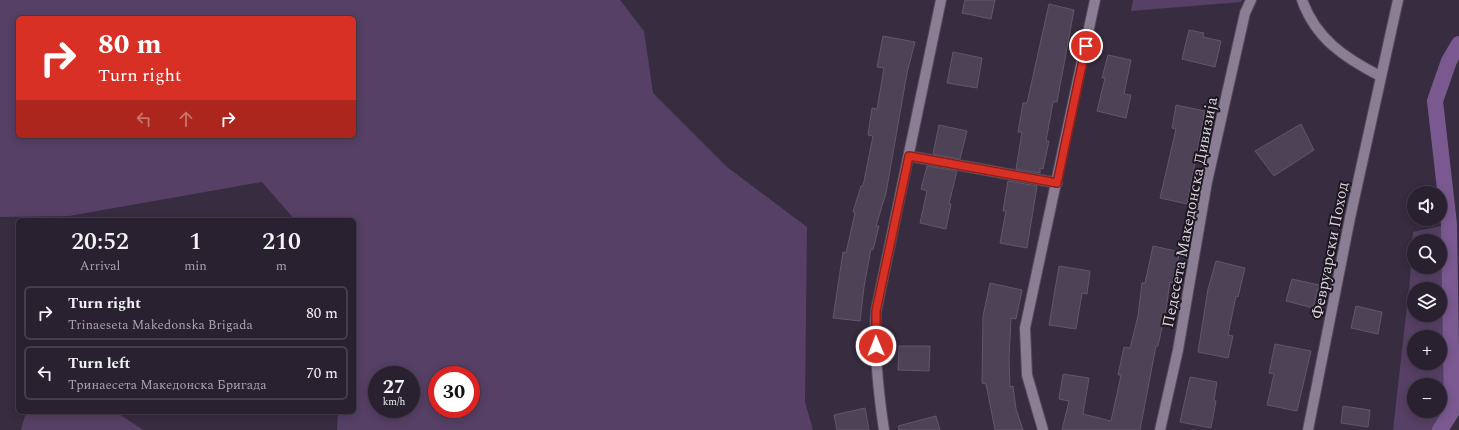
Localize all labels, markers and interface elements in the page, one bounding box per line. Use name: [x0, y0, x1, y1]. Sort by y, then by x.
text: 80 m: [98, 23, 162, 66]
pin: [1069, 29, 1103, 63]
icon: right: [32, 32, 84, 84]
icon: arrive: [1075, 35, 1097, 57]
text: Turn right: [98, 62, 181, 89]
street label: Педесета Македонска Дивизија: [1156, 95, 1224, 330]
icon: left: [133, 108, 155, 130]
icon: ahead: [175, 108, 197, 130]
icon: right: [217, 108, 239, 130]
street label: Февруарски Поход: [1305, 180, 1355, 321]
map controls: [1407, 186, 1447, 418]
button: sound: [1407, 186, 1447, 226]
text: 20:52: [71, 224, 129, 260]
text: 1: [189, 224, 202, 260]
text: 210: [262, 224, 301, 260]
button: search: [1407, 234, 1447, 274]
text: Arrival: [80, 256, 120, 276]
text: min: [184, 256, 207, 276]
text: m: [276, 256, 287, 276]
button: layers: [1407, 282, 1447, 322]
text: Turn right: [68, 292, 141, 315]
icon: right: [34, 302, 56, 324]
text: 80 m: [306, 302, 338, 325]
text: Trinaeseta Makedonska Brigada: [68, 315, 253, 335]
position arrow: [855, 325, 897, 367]
button: +: [1407, 330, 1447, 370]
text: Turn left: [68, 352, 130, 375]
icon: left: [34, 362, 56, 384]
text: 70 m: [306, 362, 338, 385]
speed limit sign: 30: [428, 366, 480, 418]
text: 27: [383, 372, 405, 402]
text: Тринаесета Македонска Бригада: [68, 375, 267, 395]
button: −: [1407, 378, 1447, 418]
text: km/h: [383, 394, 405, 410]

